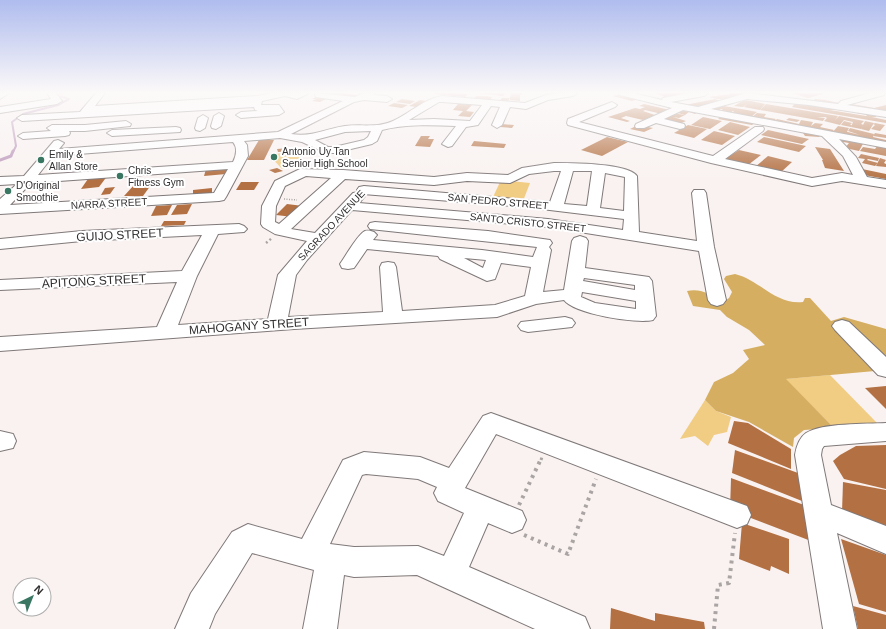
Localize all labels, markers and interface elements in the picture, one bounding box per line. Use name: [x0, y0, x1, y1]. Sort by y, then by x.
place label: Antonio Uy Tan Senior High School: [282, 146, 368, 169]
place label: Emily & Allan Store: [49, 149, 98, 172]
marker: Antonio Uy Tan Senior High School: [269, 152, 279, 162]
marker: Emily & Allan Store: [36, 155, 46, 165]
place label: Chris Fitness Gym: [128, 165, 184, 188]
marker: Chris Fitness Gym: [115, 171, 125, 181]
place label: D'Original Smoothie: [16, 180, 60, 203]
marker: D'Original Smoothie: [3, 186, 13, 196]
street label: SAGRADO AVENUE: [296, 187, 367, 263]
street label: SAN PEDRO STREET: [447, 192, 549, 211]
street label: NARRA STREET: [70, 196, 148, 211]
street label: SANTO CRISTO STREET: [469, 211, 587, 234]
street label: GUIJO STREET: [76, 226, 165, 244]
street label: APITONG STREET: [41, 271, 147, 291]
street label: MAHOGANY STREET: [188, 315, 310, 337]
north arrow: [12, 577, 52, 617]
text: N: [32, 583, 46, 597]

